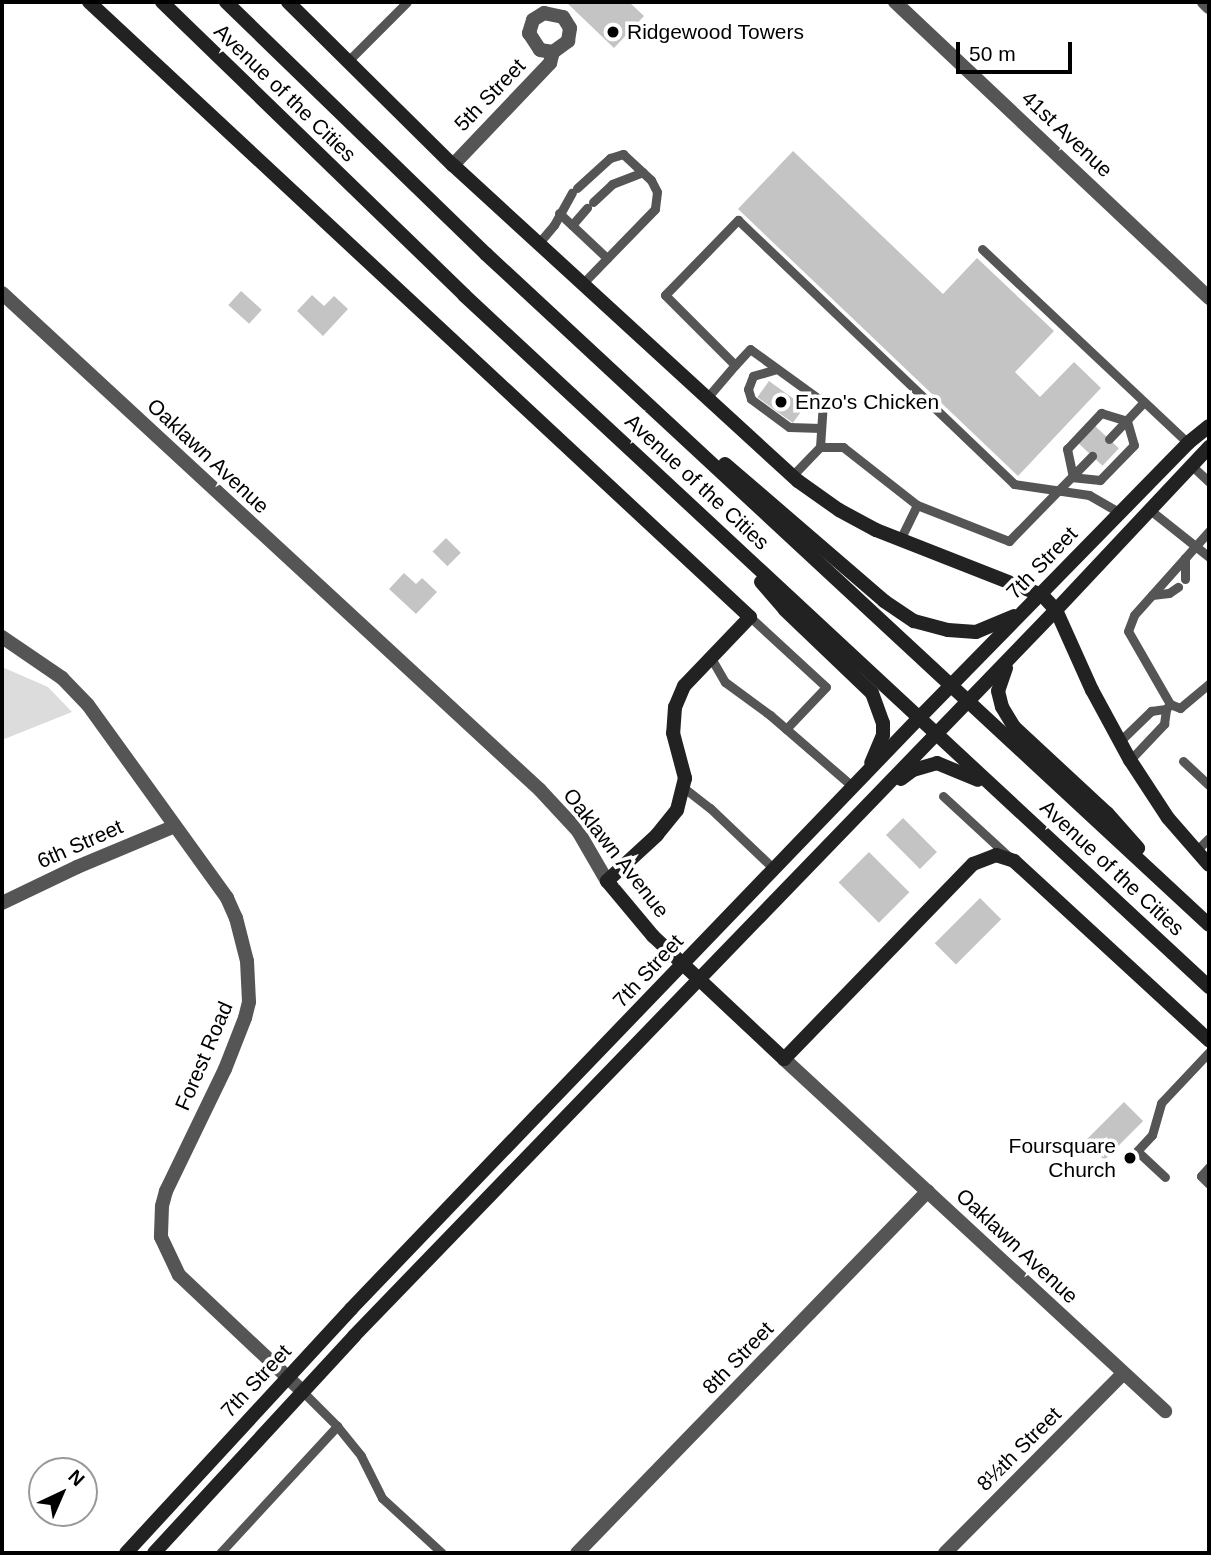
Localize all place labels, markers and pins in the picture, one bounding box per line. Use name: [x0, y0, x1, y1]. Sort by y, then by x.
place label: Ridgewood Towers: [627, 19, 804, 45]
marker: Ridgewood Towers: [605, 24, 621, 40]
place label: Enzo's Chicken: [795, 389, 939, 415]
marker: Enzo's Chicken: [773, 394, 789, 410]
place label: Foursquare Church: [1009, 1133, 1116, 1183]
marker: Foursquare Church: [1122, 1150, 1138, 1166]

